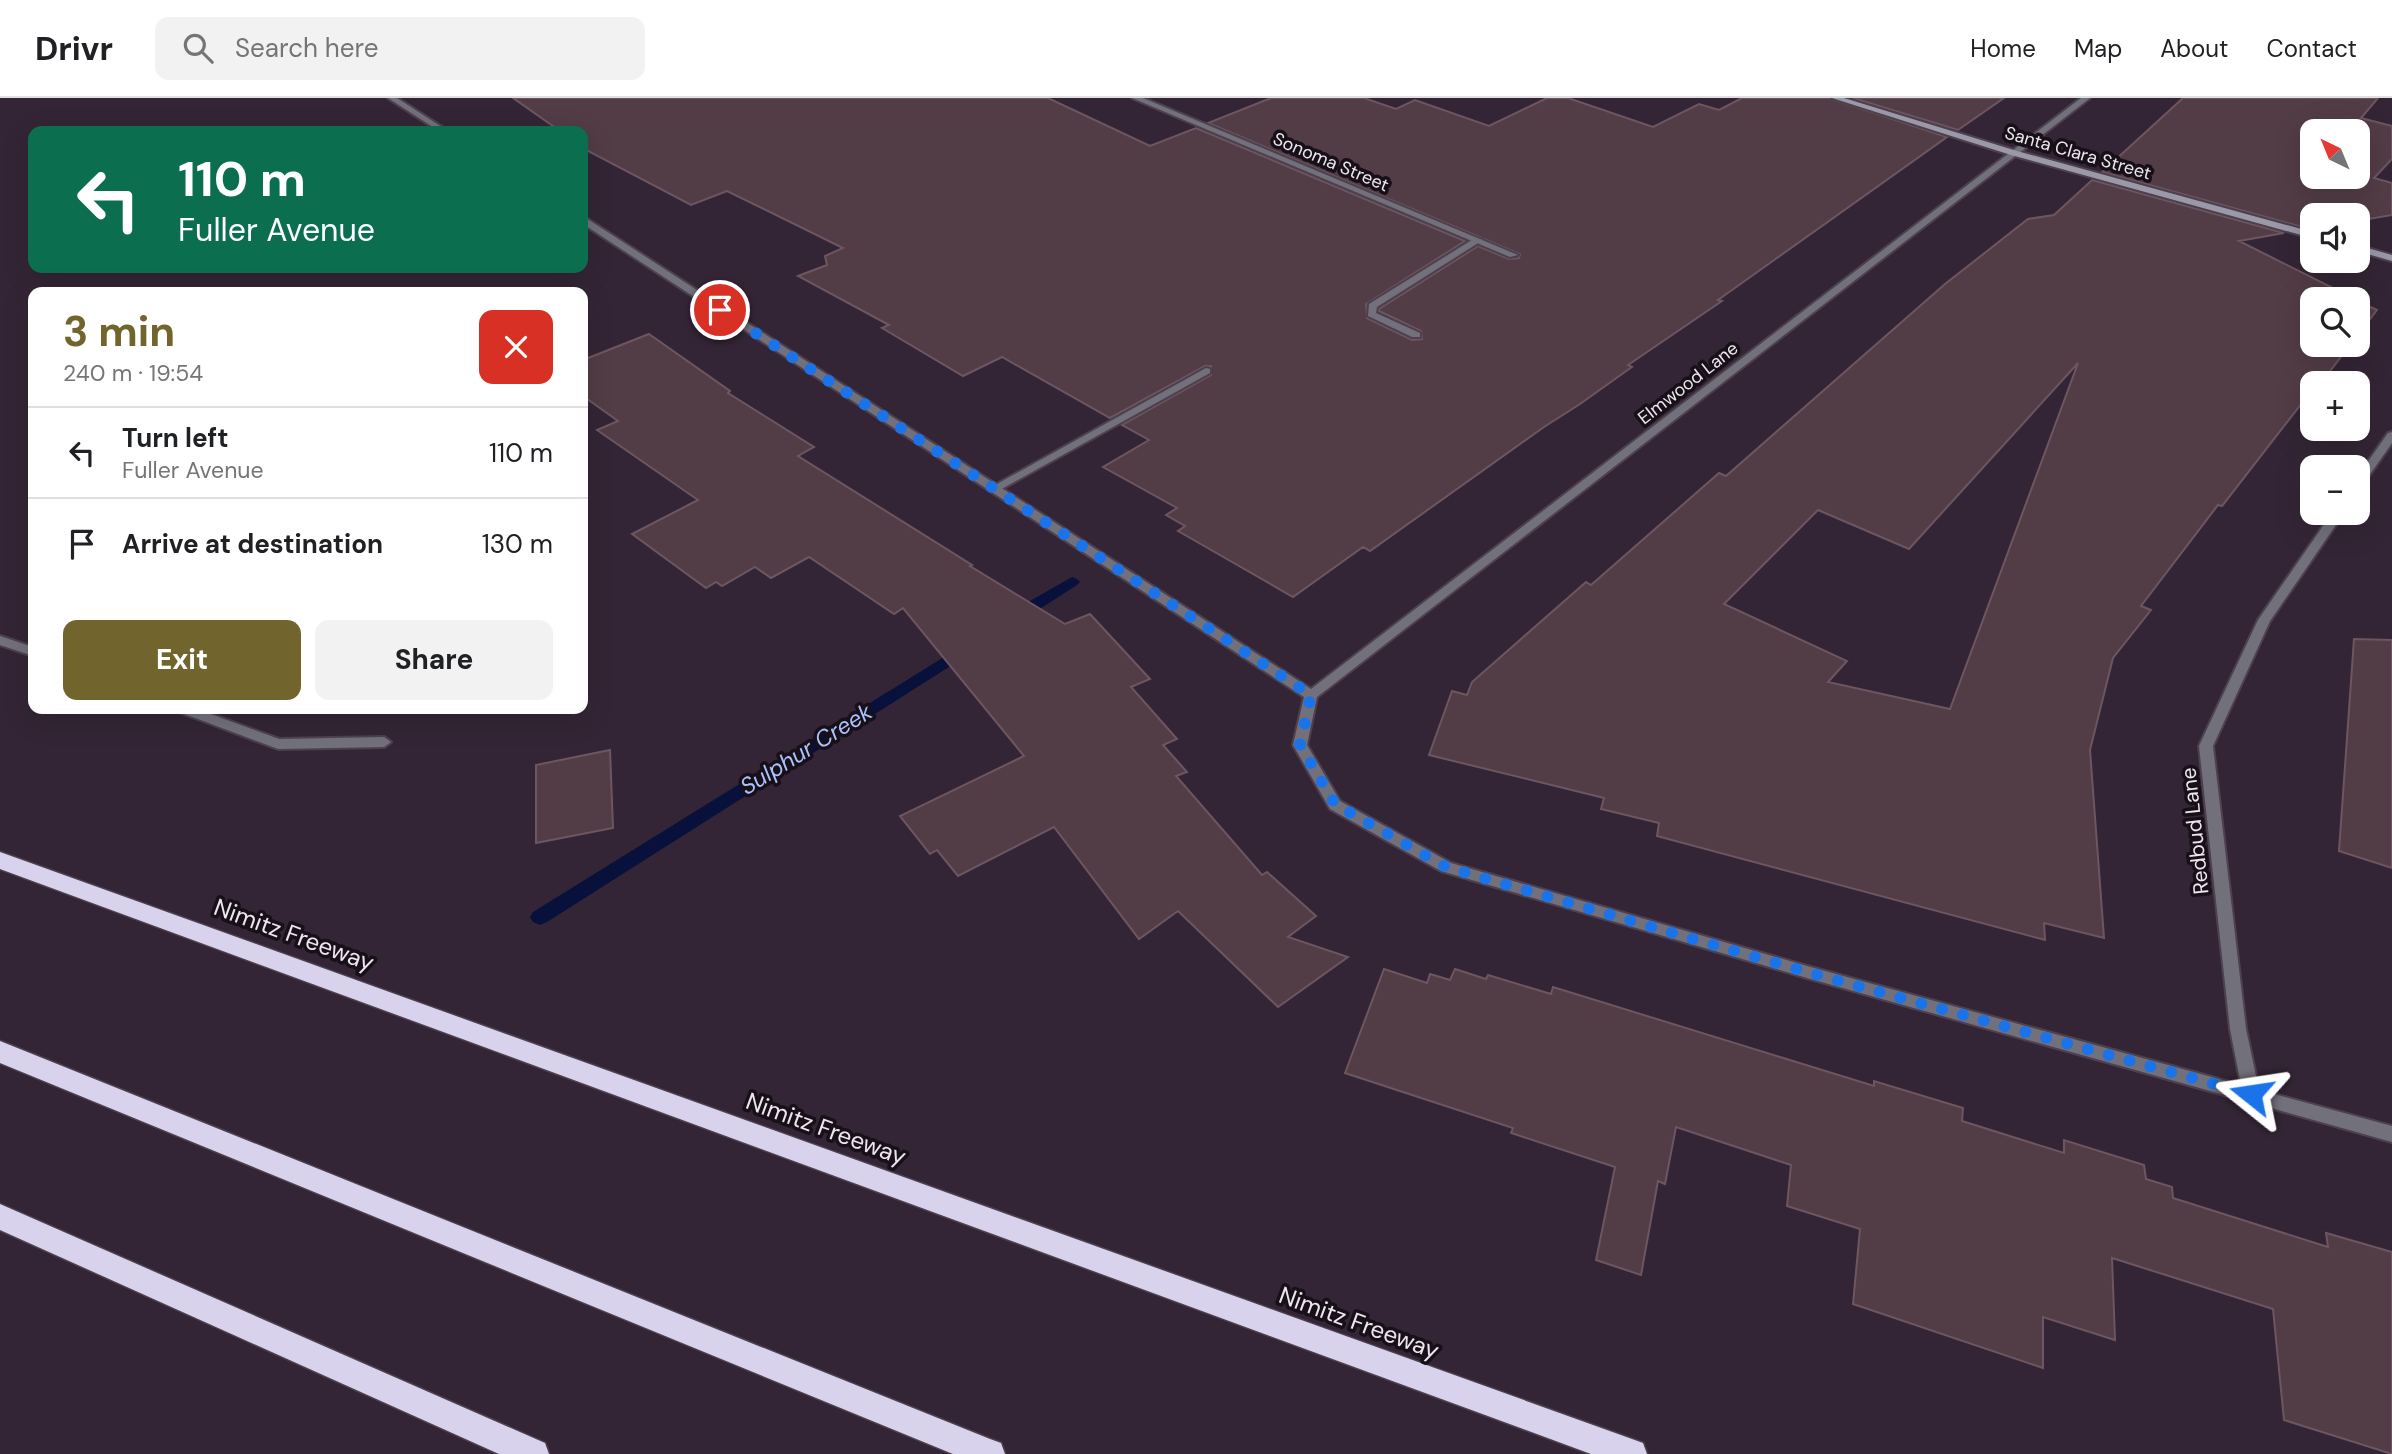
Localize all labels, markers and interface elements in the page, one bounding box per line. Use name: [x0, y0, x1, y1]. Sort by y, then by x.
search box: [155, 17, 645, 80]
text: Drivr: [35, 27, 113, 70]
icon: search: [179, 29, 217, 67]
text: Search here: [235, 31, 378, 65]
text: Home: [1970, 33, 2036, 64]
text: Map: [2074, 33, 2122, 64]
text: About: [2160, 33, 2229, 64]
text: Contact: [2267, 33, 2357, 64]
north arrow: [2300, 119, 2370, 189]
map controls: [2300, 119, 2370, 525]
street label: Santa Clara Street: [2002, 121, 2154, 185]
street label: Sonoma Street: [1269, 127, 1393, 197]
text: 110 m: [178, 147, 306, 211]
icon: left: [63, 154, 154, 245]
button: sound: [2300, 203, 2370, 273]
text: Fuller Avenue: [178, 209, 375, 251]
pin: [690, 280, 750, 340]
button: search: [2300, 287, 2370, 357]
icon: arrive: [701, 291, 739, 329]
text: 3 min: [63, 304, 175, 359]
button: close: [479, 310, 553, 384]
street label: Elmwood Lane: [1633, 336, 1743, 430]
text: 240 m · 19:54: [63, 358, 203, 388]
button: +: [2300, 371, 2370, 441]
text: Turn left: [122, 421, 229, 455]
icon: left: [63, 434, 101, 472]
text: 110 m: [489, 436, 553, 470]
text: Fuller Avenue: [122, 455, 264, 485]
button: −: [2300, 455, 2370, 525]
icon: arrive: [63, 525, 101, 563]
text: Arrive at destination: [122, 527, 383, 561]
text: 130 m: [482, 527, 553, 561]
button: Exit: [63, 620, 301, 700]
button: Share: [315, 620, 553, 700]
water label: Sulphur Creek: [734, 696, 878, 802]
street label: Redbud Lane: [2174, 766, 2216, 896]
street label: Nimitz Freeway: [210, 891, 379, 978]
position arrow: [2214, 1057, 2288, 1131]
street label: Nimitz Freeway: [742, 1085, 911, 1172]
street label: Nimitz Freeway: [1275, 1279, 1444, 1366]

